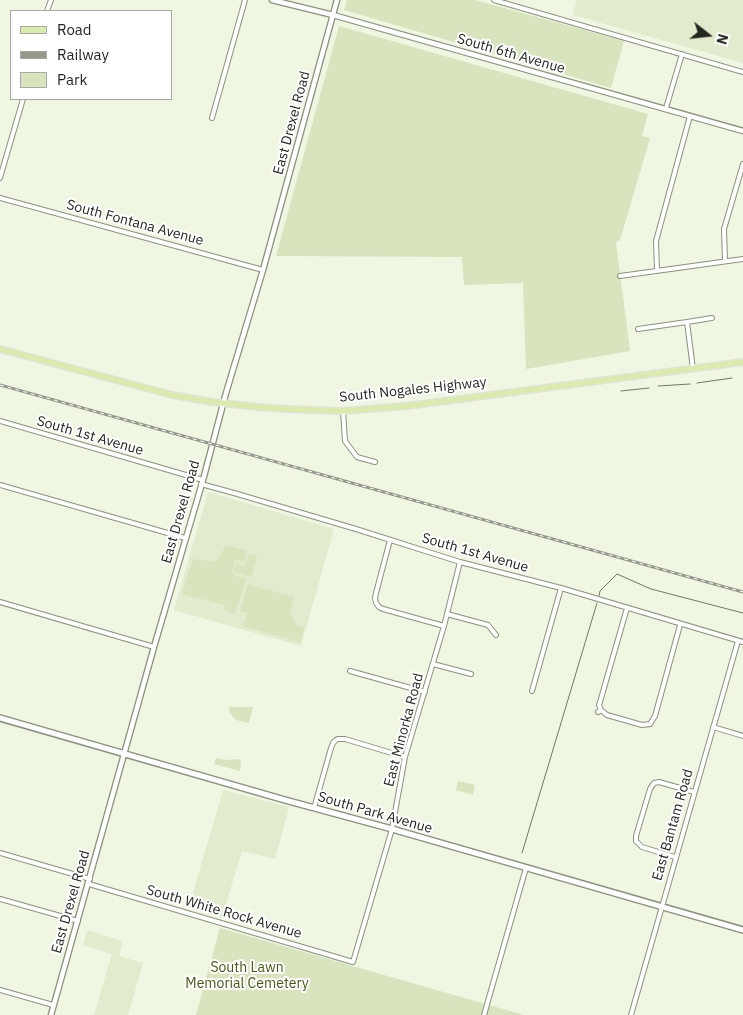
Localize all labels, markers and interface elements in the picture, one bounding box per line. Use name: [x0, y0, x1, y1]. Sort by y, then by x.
legend: [10, 10, 172, 100]
north arrow: [683, 10, 733, 60]
text: Road: [57, 20, 92, 39]
street label: South 6th Avenue: [455, 31, 567, 77]
text: N: [712, 32, 732, 46]
text: Railway: [57, 45, 109, 64]
street label: East Drexel Road: [270, 69, 314, 177]
text: Park: [57, 70, 87, 89]
street label: South Fontana Avenue: [65, 197, 205, 249]
street label: South Nogales Highway: [339, 374, 487, 406]
street label: South 1st Avenue: [35, 413, 145, 459]
street label: East Drexel Road: [158, 459, 204, 565]
street label: South 1st Avenue: [420, 530, 530, 576]
street label: East Minorka Road: [381, 671, 427, 789]
street label: East Bantam Road: [649, 767, 697, 883]
street label: South Park Avenue: [316, 789, 434, 837]
street label: East Drexel Road: [48, 849, 94, 955]
street label: South White Rock Avenue: [144, 882, 304, 942]
park label: South Lawn Memorial Cemetery: [185, 960, 309, 992]

